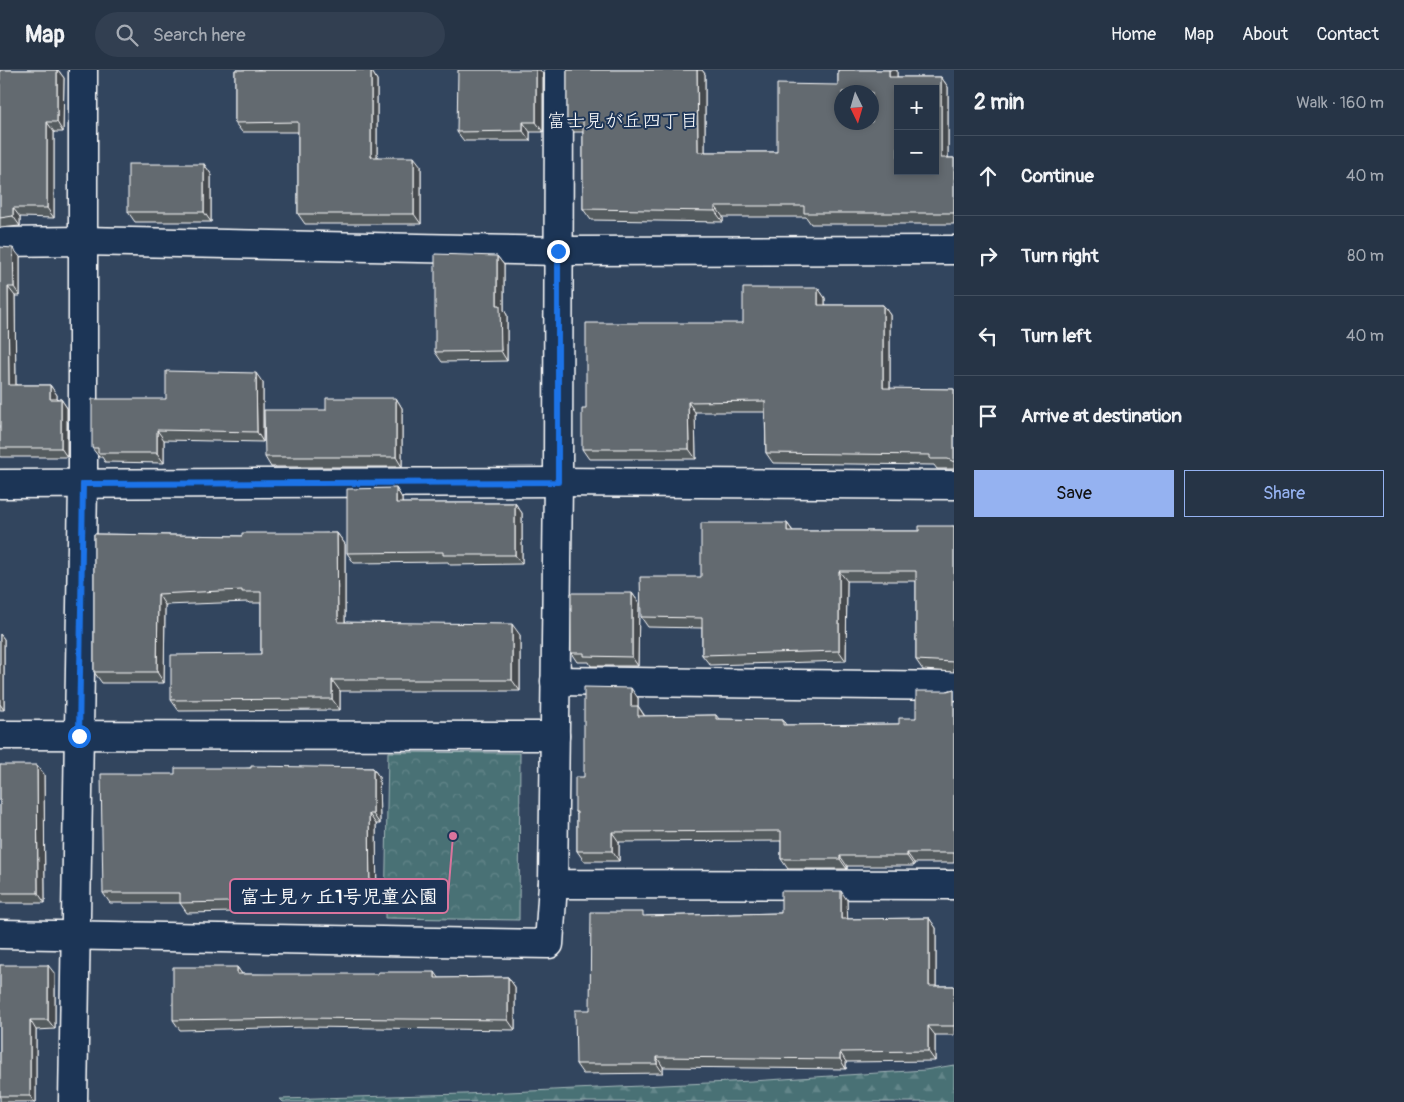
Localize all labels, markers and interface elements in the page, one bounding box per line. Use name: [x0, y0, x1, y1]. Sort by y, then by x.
search box: [95, 12, 445, 57]
text: Map: [25, 20, 65, 49]
icon: search: [113, 21, 141, 49]
text: Search here: [153, 23, 246, 47]
text: Home: [1111, 23, 1156, 46]
text: Map: [1184, 23, 1214, 46]
text: About: [1242, 23, 1288, 46]
text: Contact: [1316, 23, 1379, 46]
north arrow: [834, 85, 879, 130]
map controls: [894, 85, 939, 175]
button: +: [894, 85, 939, 130]
text: 2 min: [974, 89, 1024, 116]
text: Walk · 160 m: [1296, 93, 1384, 113]
district label: 富士見が丘四丁目: [547, 109, 699, 133]
button: −: [894, 130, 939, 175]
icon: ahead: [974, 162, 1002, 190]
text: Continue: [1021, 164, 1094, 188]
text: 40 m: [1346, 166, 1384, 186]
route end: [547, 240, 570, 263]
icon: right: [974, 242, 1002, 270]
text: Turn right: [1021, 244, 1099, 268]
text: 80 m: [1347, 246, 1384, 266]
icon: left: [974, 322, 1002, 350]
text: Turn left: [1021, 324, 1091, 348]
text: 40 m: [1346, 326, 1384, 346]
icon: arrive: [974, 402, 1002, 430]
text: Arrive at destination: [1021, 404, 1182, 428]
button: Save: [974, 470, 1174, 517]
button: Share: [1184, 470, 1384, 517]
route start: [68, 725, 91, 748]
callout: 富士見ヶ丘1号児童公園: [230, 879, 448, 913]
text: 富士見ヶ丘1号児童公園: [240, 885, 438, 909]

